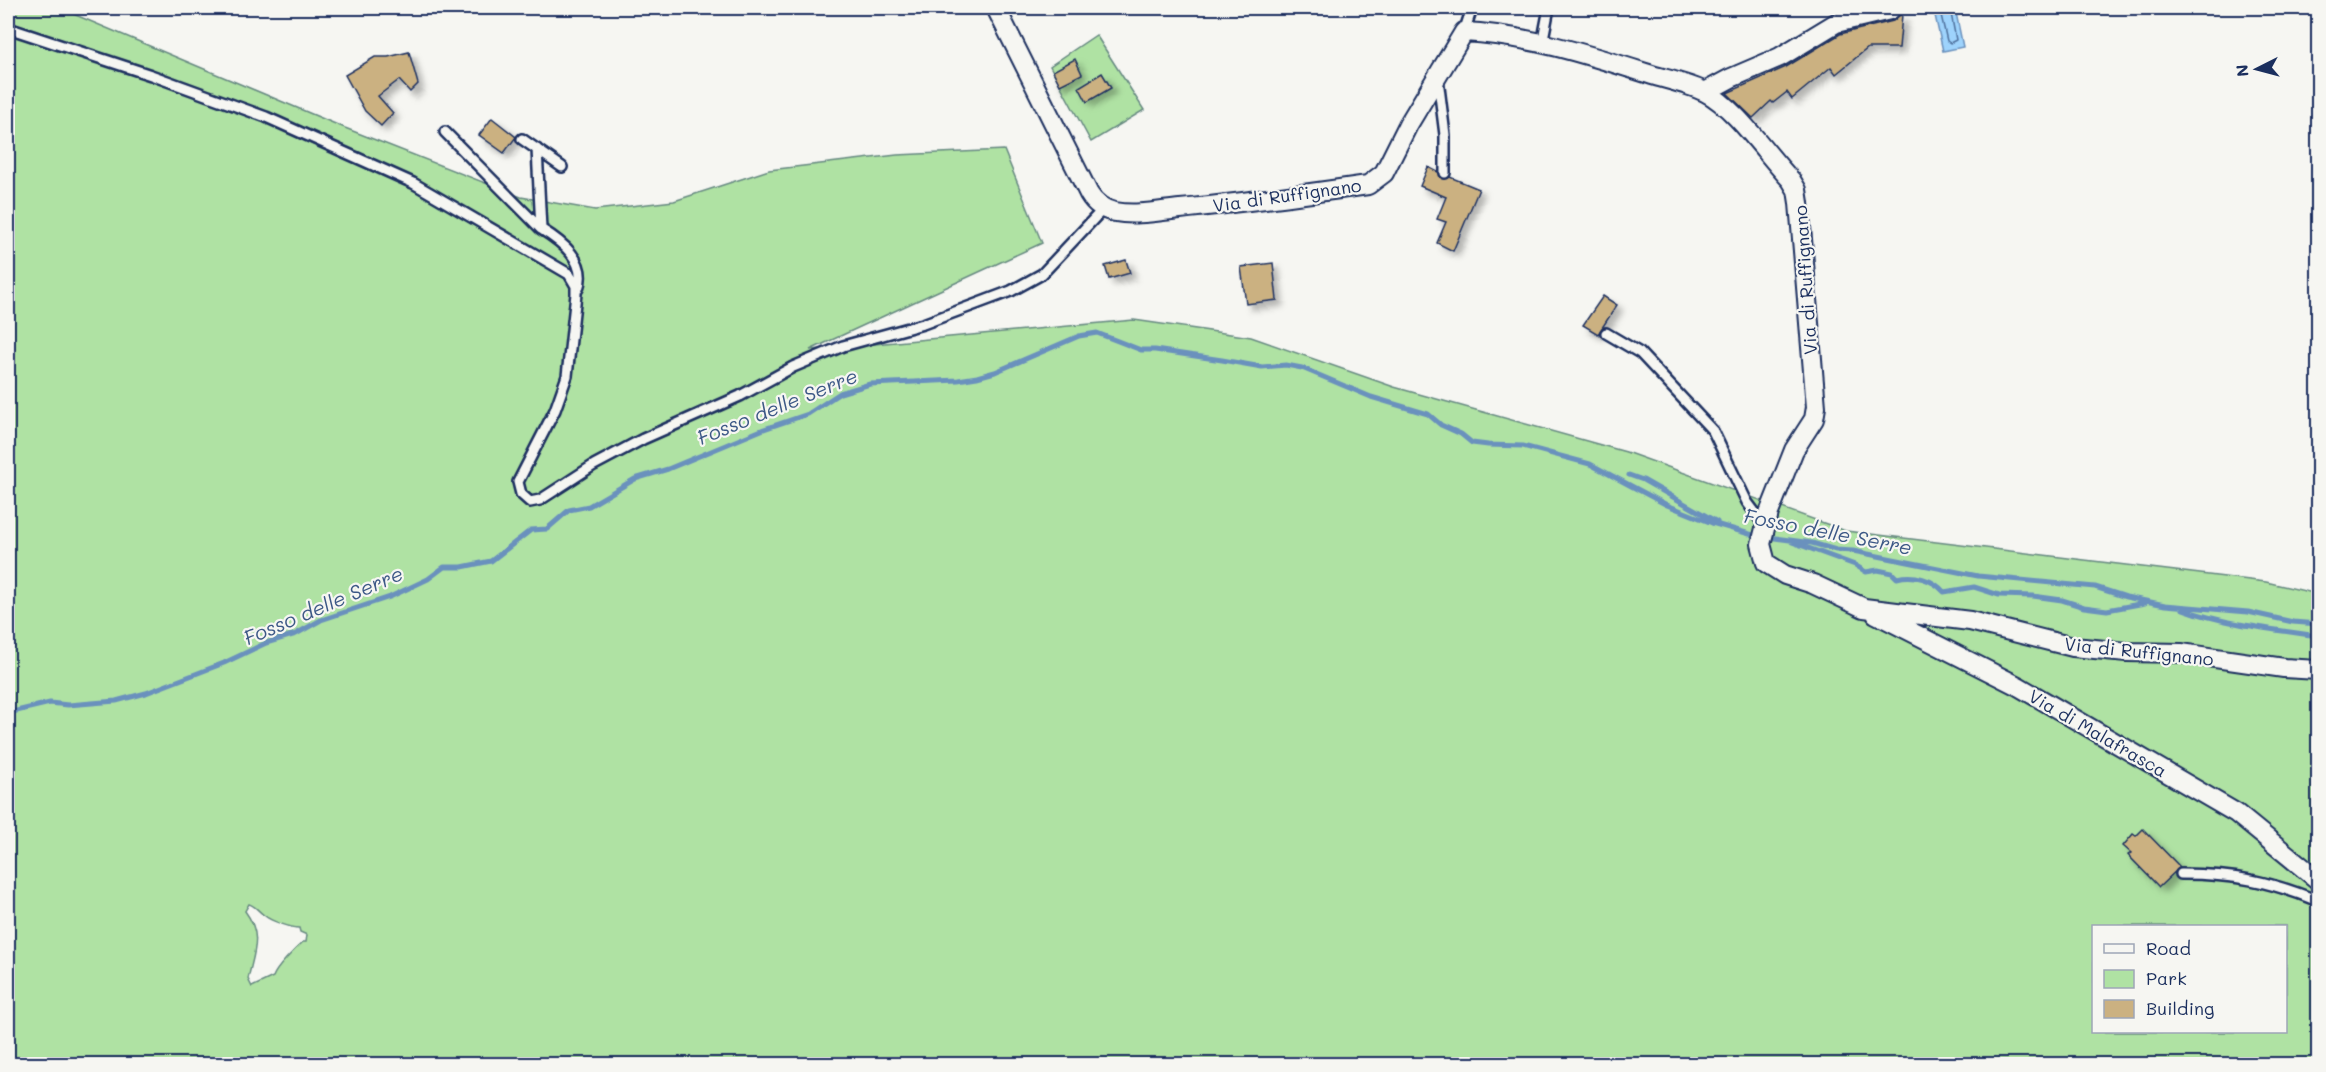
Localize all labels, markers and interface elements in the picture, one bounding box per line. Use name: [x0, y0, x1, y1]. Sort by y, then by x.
north arrow: [2227, 39, 2287, 99]
text: N: [2231, 63, 2253, 78]
street label: Via di Ruffignano: [1211, 173, 1363, 217]
street label: Via di Ruffignano: [1788, 204, 1822, 356]
water label: Fosso delle Serre: [693, 362, 861, 450]
water label: Fosso delle Serre: [1742, 502, 1914, 560]
water label: Fosso delle Serre: [239, 560, 407, 650]
street label: Via di Ruffignano: [2063, 631, 2215, 671]
street label: Via di Malafrasca: [2025, 684, 2171, 782]
legend: [2092, 925, 2287, 1033]
text: Road: [2146, 936, 2191, 960]
text: Park: [2146, 966, 2187, 990]
text: Building: [2146, 996, 2214, 1020]

